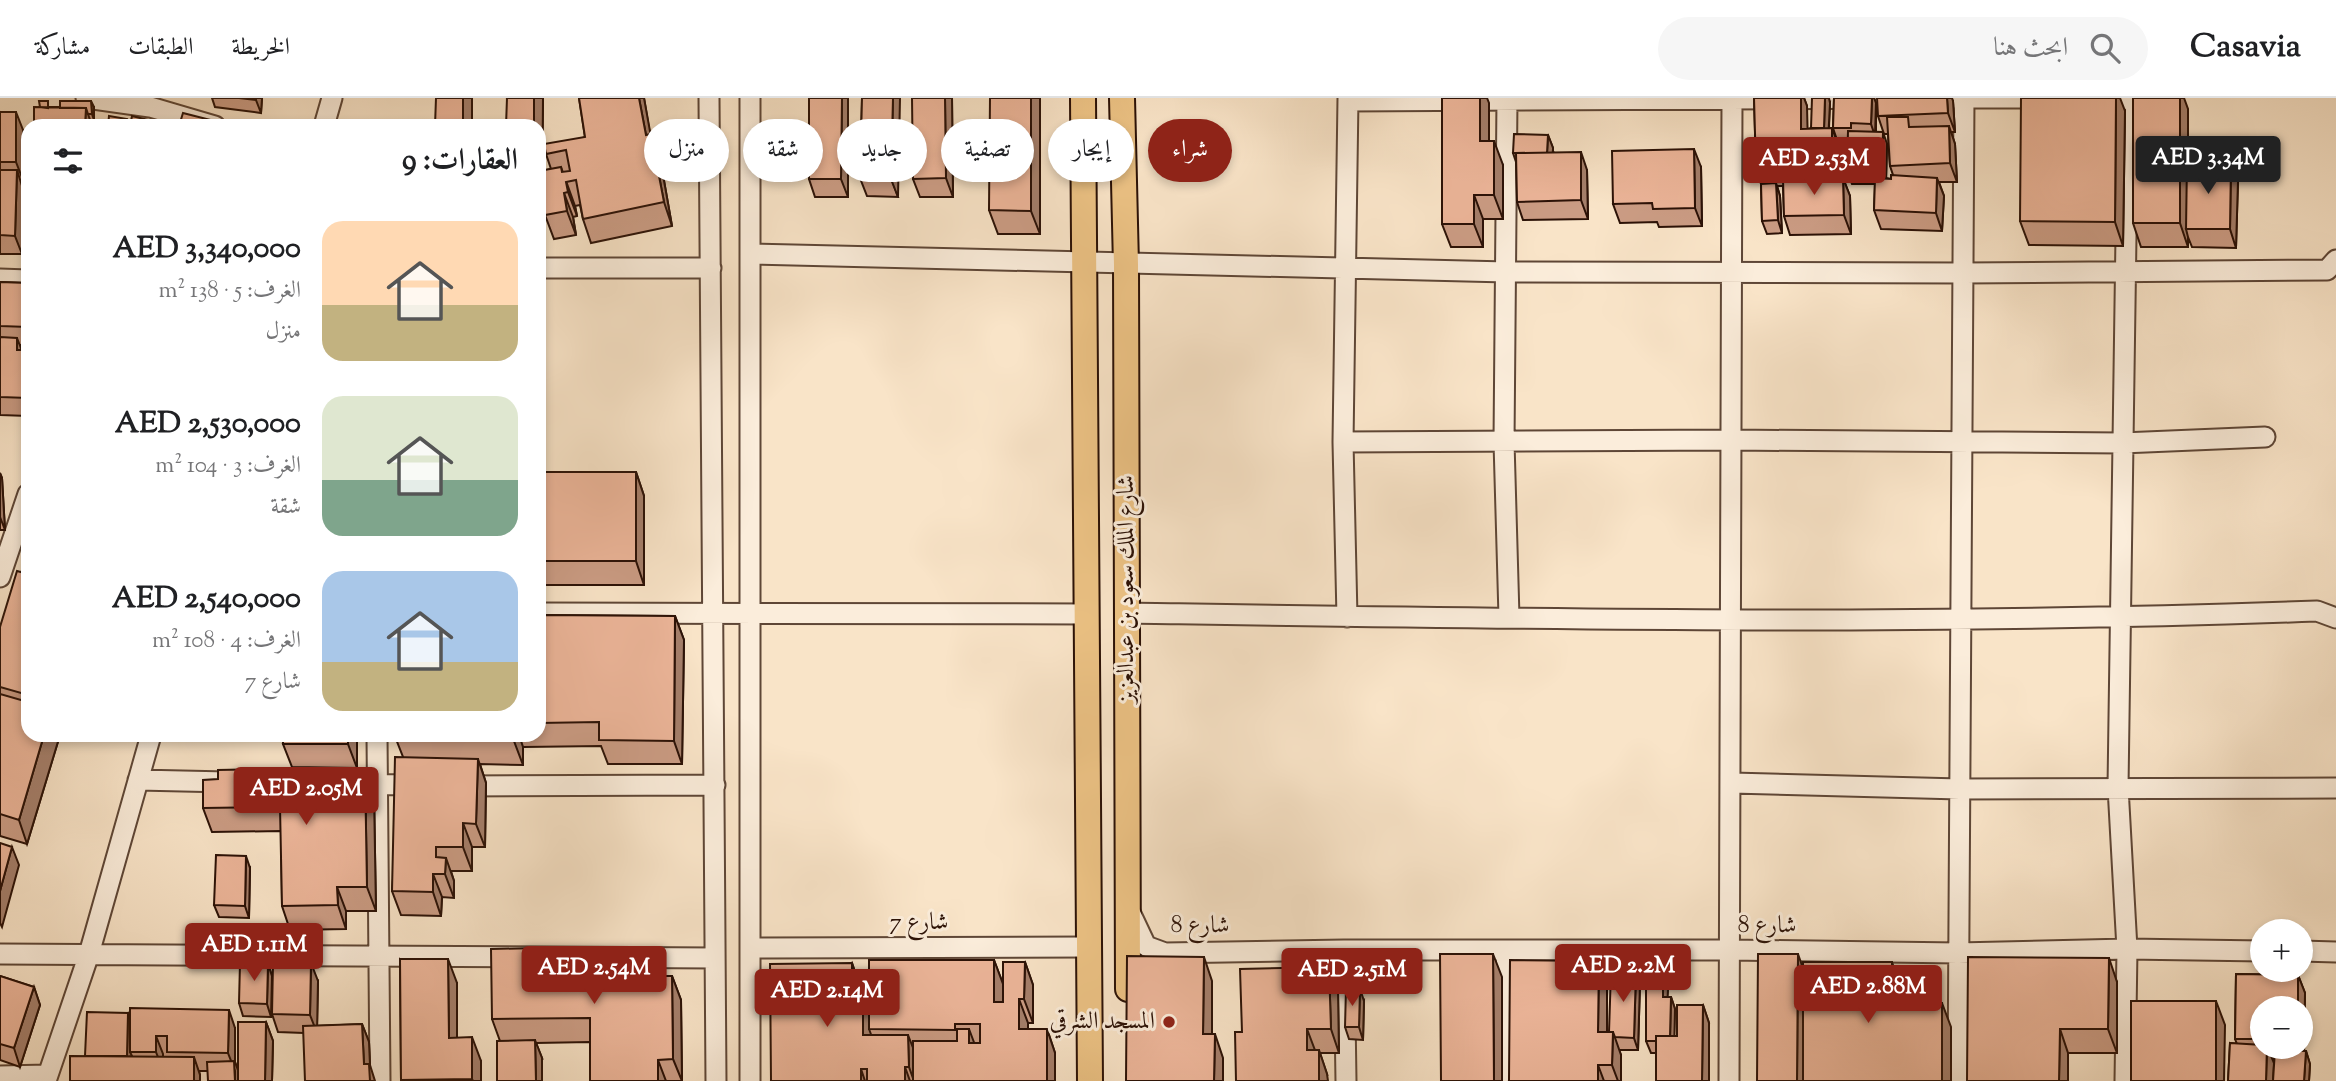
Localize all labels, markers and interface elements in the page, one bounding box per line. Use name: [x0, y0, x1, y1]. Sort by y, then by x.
search box: [1658, 17, 2148, 80]
text: Casavia: [2190, 24, 2301, 72]
icon: search: [2086, 29, 2124, 67]
text: ابحث هنا: [1993, 30, 2068, 67]
text: مشاركة: [35, 31, 90, 65]
text: الطبقات: [128, 31, 194, 65]
text: الخريطة: [232, 31, 290, 65]
chip: منزل: [644, 119, 729, 182]
chip: شقة: [743, 119, 823, 182]
chip: جديد: [837, 119, 927, 182]
chip: تصفية: [941, 119, 1034, 182]
chip: إيجار: [1048, 119, 1134, 182]
chip: شراء: [1148, 119, 1232, 182]
pin: AED 3.34M: [2128, 136, 2288, 196]
pin: AED 2.53M: [1734, 138, 1894, 197]
text: العقارات: 9: [402, 140, 518, 183]
icon: filters: [49, 142, 87, 180]
text: AED 3.34M: [2152, 142, 2264, 175]
text: AED 2.53M: [1759, 143, 1869, 176]
text: AED 3,340,000: [112, 228, 301, 271]
icon: home: [378, 249, 462, 333]
text: الغرف: 5 · 138 m²: [158, 275, 301, 308]
text: منزل: [266, 316, 301, 349]
text: AED 2,530,000: [115, 403, 301, 446]
icon: home: [378, 424, 462, 508]
text: الغرف: 3 · 104 m²: [155, 450, 301, 483]
street label: شارع الملك سعود بن عبدالعزيز: [1110, 475, 1145, 706]
text: شقة: [271, 491, 301, 524]
text: AED 2,540,000: [112, 578, 301, 621]
icon: home: [378, 599, 462, 683]
text: الغرف: 4 · 108 m²: [152, 625, 301, 658]
text: شارع 7: [245, 666, 301, 699]
pin: AED 2.05M: [226, 768, 386, 827]
text: AED 2.05M: [250, 773, 362, 806]
street label: شارع 7: [890, 906, 948, 941]
street label: شارع 8: [1170, 908, 1230, 945]
street label: شارع 8: [1737, 908, 1797, 945]
map controls: [2250, 919, 2313, 1059]
button: +: [2250, 919, 2313, 982]
pin: AED 1.11M: [174, 924, 334, 983]
text: AED 1.11M: [201, 929, 307, 962]
pin: AED 2.2M: [1551, 944, 1695, 1004]
pin: AED 2.54M: [514, 946, 674, 1006]
pin: AED 2.51M: [1272, 948, 1432, 1008]
text: AED 2.2M: [1571, 950, 1675, 983]
text: AED 2.54M: [538, 952, 650, 985]
text: AED 2.51M: [1297, 954, 1407, 987]
pin: AED 2.88M: [1788, 965, 1948, 1025]
pin: AED 2.14M: [747, 970, 907, 1029]
text: AED 2.88M: [1810, 971, 1926, 1004]
text: AED 2.14M: [771, 975, 883, 1008]
button: −: [2250, 996, 2313, 1059]
place label: المسجد الشرقي: [1049, 1005, 1155, 1039]
marker: المسجد الشرقي: [1161, 1014, 1177, 1030]

